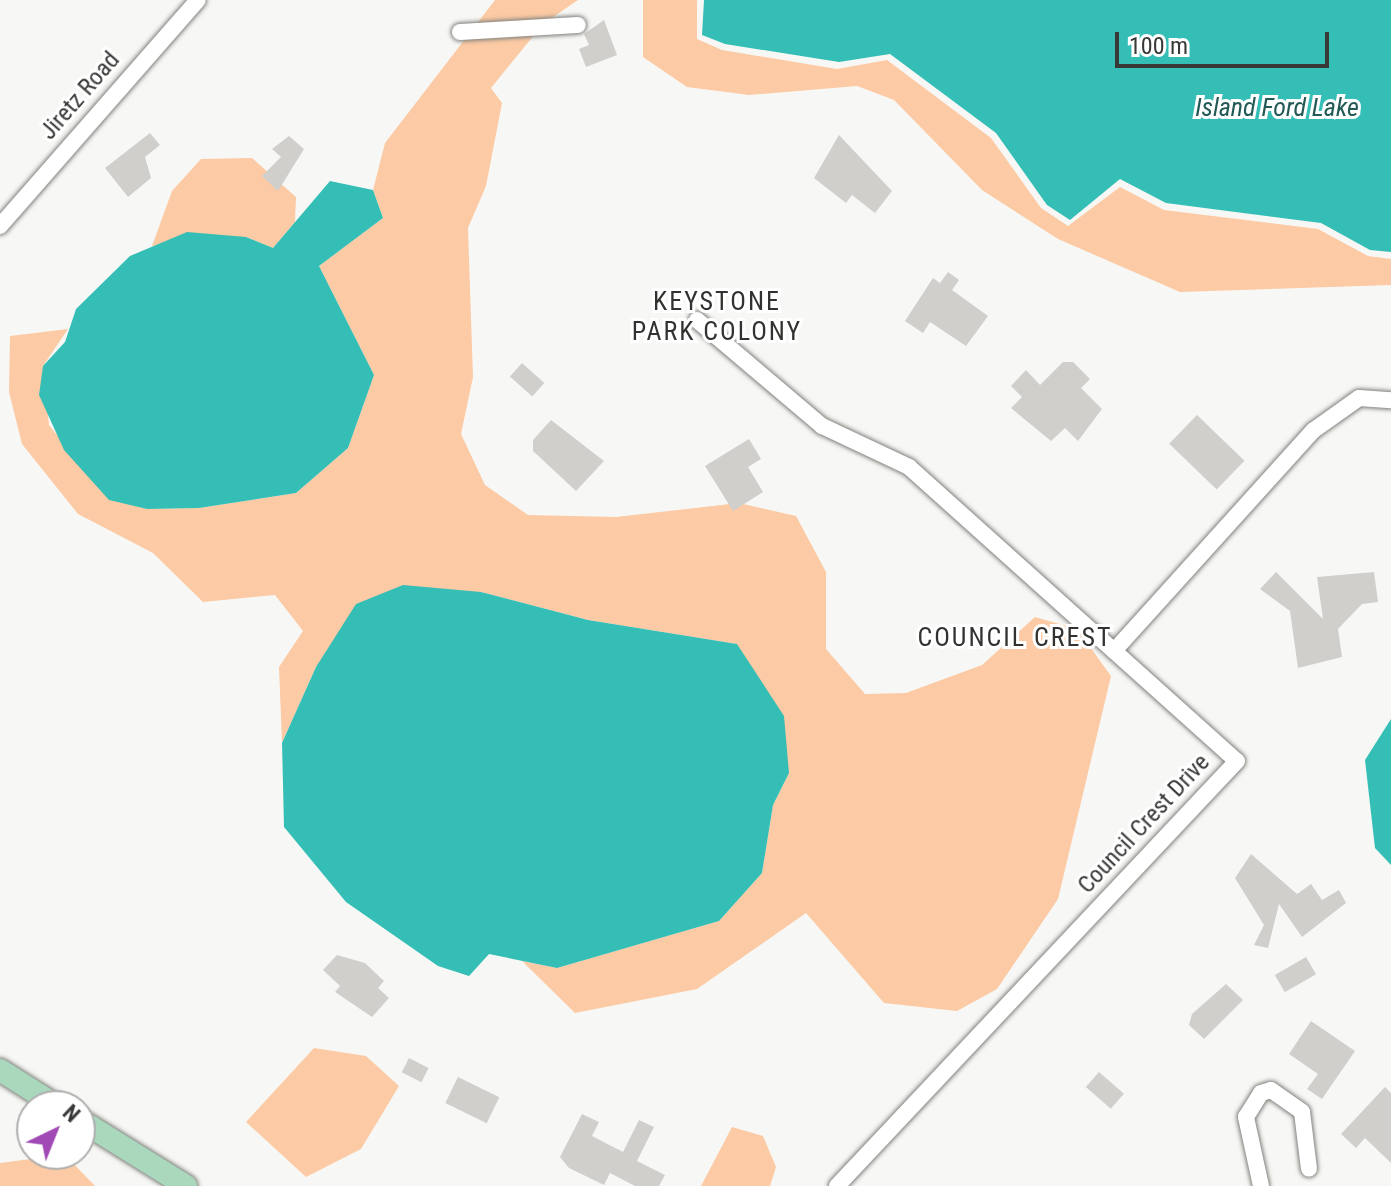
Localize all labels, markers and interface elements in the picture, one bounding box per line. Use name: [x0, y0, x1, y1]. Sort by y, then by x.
scale bar: [1119, 16, 1333, 66]
text: 100 m: [1129, 32, 1188, 60]
street label: Jiretz Road: [34, 46, 126, 146]
water label: Island Ford Lake: [1195, 92, 1359, 124]
district label: KEYSTONE PARK COLONY: [632, 286, 802, 348]
district label: COUNCIL CREST: [917, 622, 1113, 654]
street label: Council Crest Drive: [1072, 748, 1216, 900]
north arrow: [16, 1090, 96, 1170]
text: N: [58, 1100, 85, 1127]

